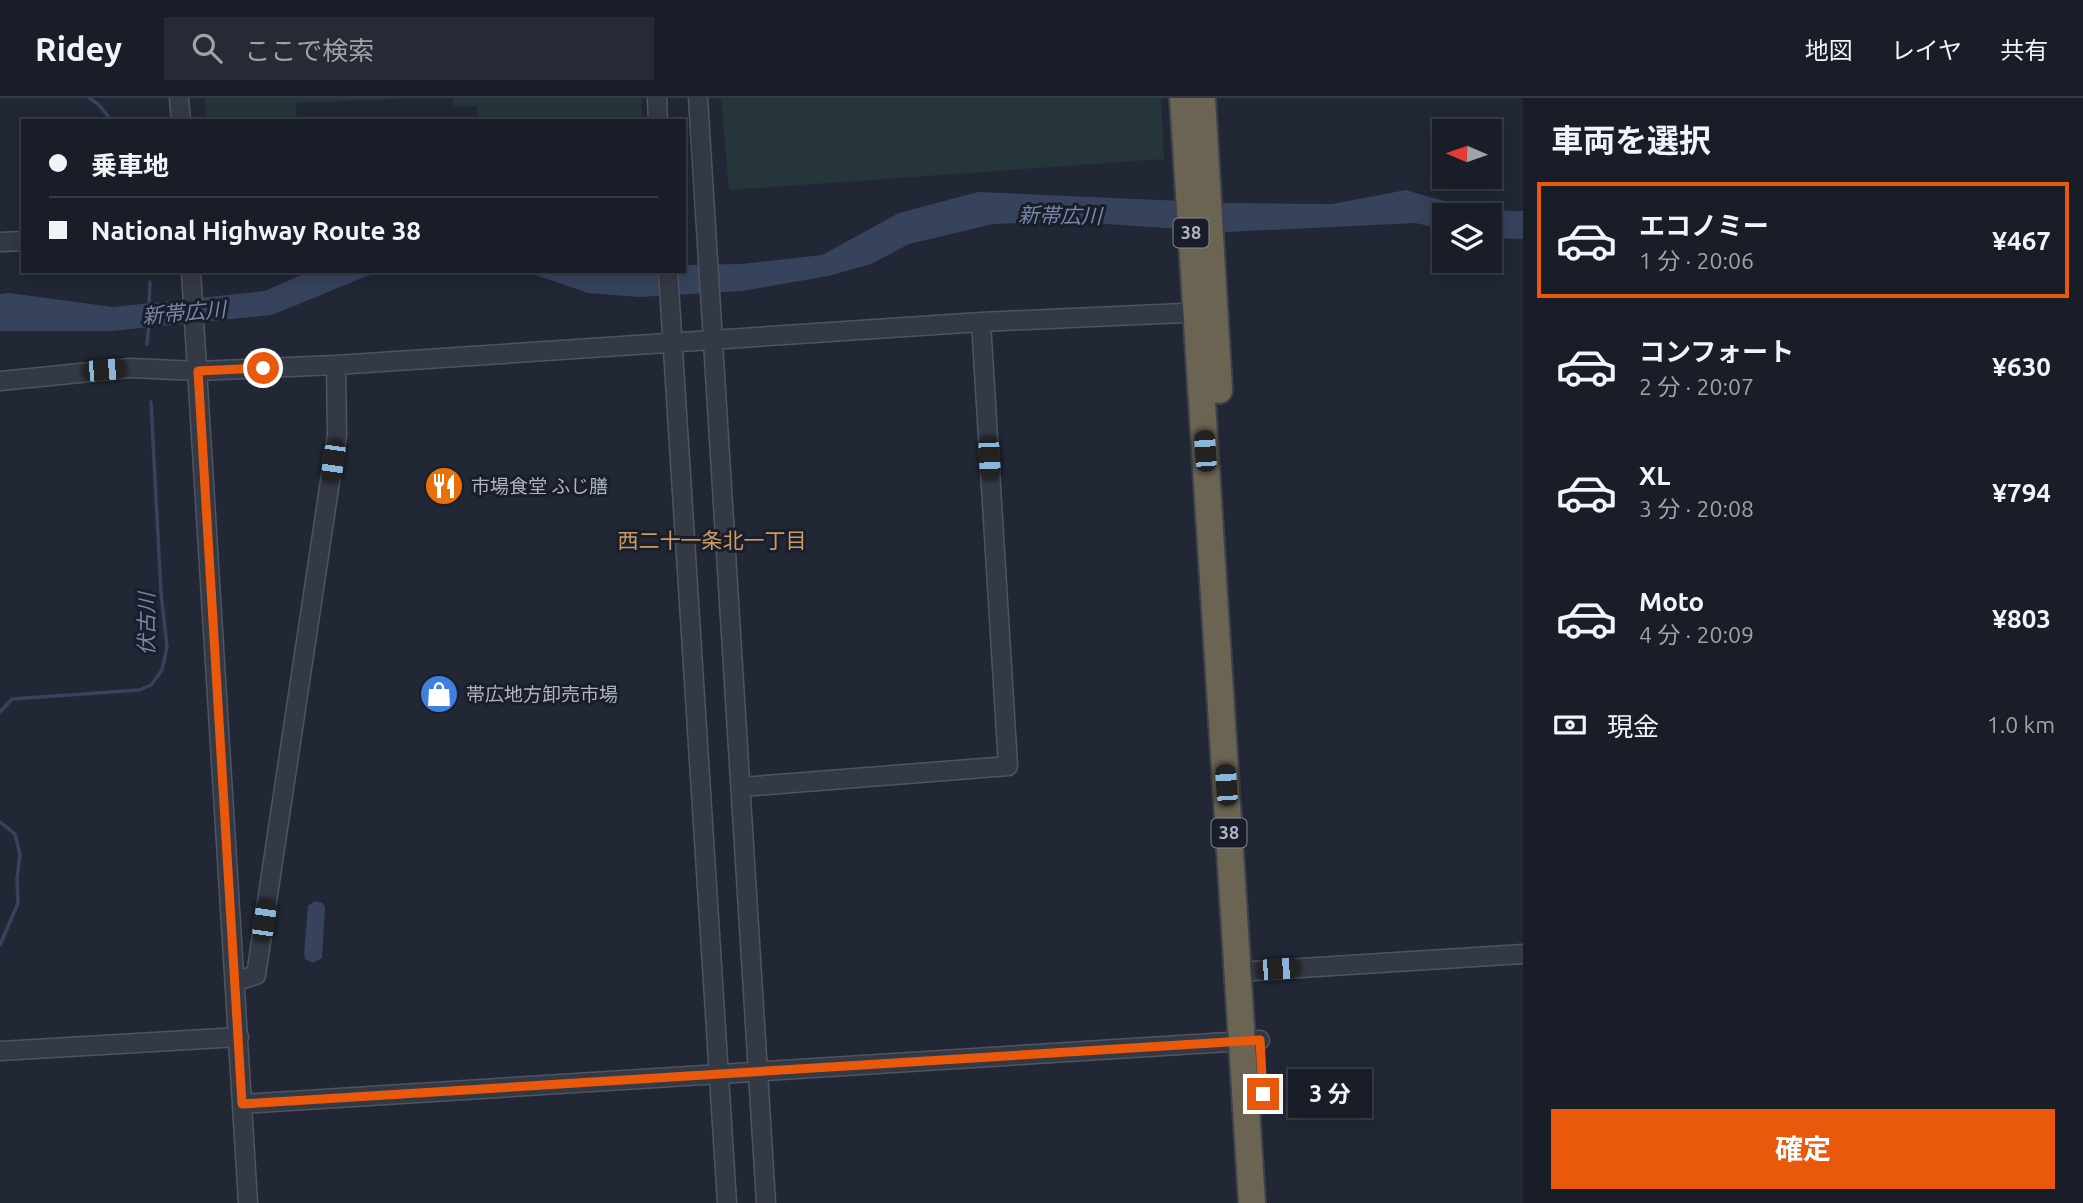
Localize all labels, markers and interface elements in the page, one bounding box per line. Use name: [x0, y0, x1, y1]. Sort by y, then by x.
search box: [164, 17, 654, 80]
icon: search: [188, 29, 226, 67]
text: Ridey: [35, 30, 122, 67]
text: ここで検索: [244, 36, 374, 65]
text: 地図: [1805, 37, 1853, 64]
text: レイヤ: [1891, 37, 1962, 64]
text: 共有: [2000, 37, 2048, 64]
north arrow: [1432, 119, 1502, 189]
map controls: [1432, 119, 1502, 273]
text: 車両を選択: [1551, 122, 1711, 158]
text: 乗車地: [91, 151, 169, 180]
water label: 新帯広川: [1018, 202, 1104, 228]
button: layers: [1432, 203, 1502, 273]
icon: car: [1555, 209, 1618, 272]
text: エコノミー: [1639, 211, 1769, 240]
text: National Highway Route 38: [91, 216, 421, 245]
road number: 38: [1174, 218, 1208, 248]
text: ¥467: [1992, 226, 2051, 255]
text: 1 分 · 20:06: [1639, 248, 1754, 273]
water label: 新帯広川: [141, 296, 229, 328]
icon: car: [1555, 335, 1618, 398]
text: コンフォート: [1639, 337, 1794, 366]
route start: [247, 352, 279, 384]
text: ¥630: [1992, 352, 2051, 381]
car: [83, 358, 126, 382]
text: 2 分 · 20:07: [1639, 374, 1754, 399]
car: [1194, 429, 1217, 473]
car: [978, 436, 1001, 480]
car: [320, 439, 347, 483]
icon: car: [1555, 461, 1618, 524]
text: XL: [1639, 461, 1670, 490]
restaurant icon: 市場食堂 ふじ膳: [423, 465, 465, 507]
place label: 市場食堂 ふじ膳: [471, 475, 608, 497]
text: ¥794: [1992, 478, 2051, 507]
text: 3 分 · 20:08: [1639, 496, 1754, 521]
district label: 西二十一条北一丁目: [618, 528, 807, 552]
icon: car: [1555, 587, 1618, 650]
text: Moto: [1639, 587, 1704, 616]
water label: 伏古川: [134, 591, 158, 656]
text: ¥803: [1992, 604, 2051, 633]
text: 4 分 · 20:09: [1639, 622, 1754, 647]
shop icon: 帯広地方卸売市場: [418, 673, 460, 715]
place label: 帯広地方卸売市場: [466, 683, 618, 705]
icon: cash: [1551, 706, 1589, 744]
text: 現金: [1607, 712, 1659, 741]
text: 1.0 km: [1987, 712, 2055, 737]
car: [1215, 763, 1238, 807]
road number: 38: [1212, 818, 1246, 848]
car: [251, 898, 278, 942]
car: [1257, 957, 1300, 981]
callout: 3 分: [1288, 1070, 1372, 1118]
route end: [1247, 1078, 1279, 1110]
text: 3 分: [1309, 1081, 1351, 1106]
button: 確定: [1551, 1109, 2055, 1189]

